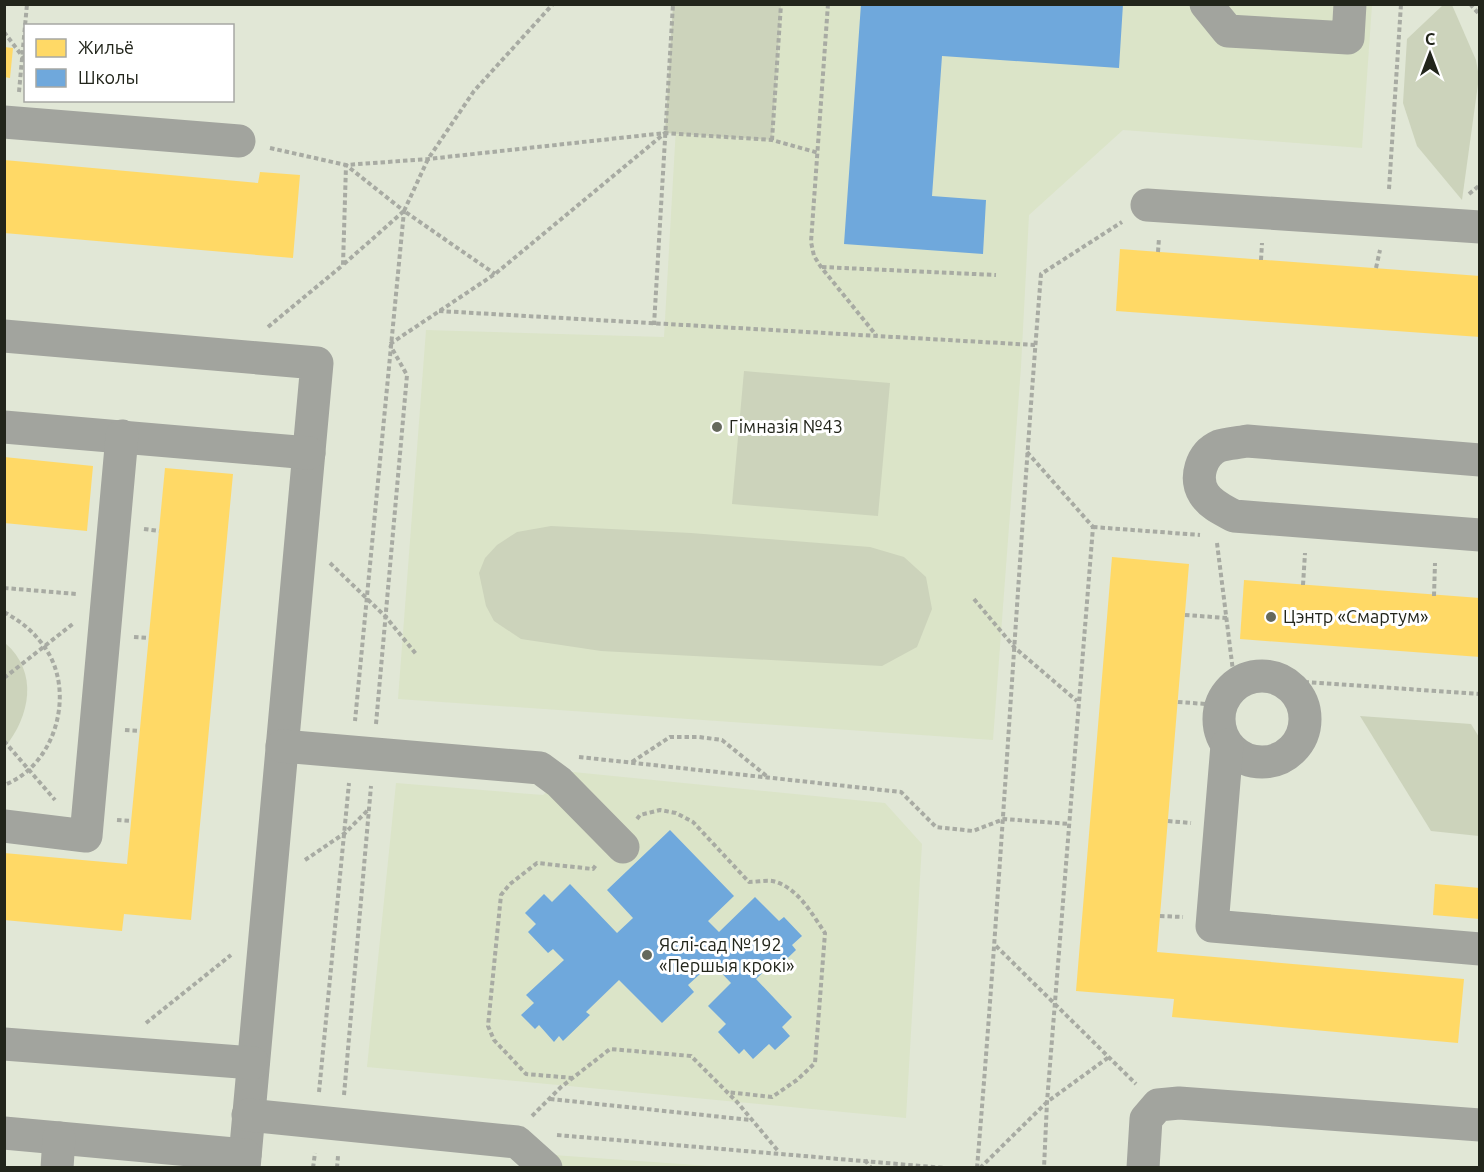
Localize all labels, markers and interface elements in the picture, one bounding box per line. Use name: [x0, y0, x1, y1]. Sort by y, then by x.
legend: [24, 24, 234, 102]
north arrow: [1400, 24, 1460, 84]
text: С: [1425, 30, 1435, 48]
text: Жильё: [78, 37, 134, 57]
text: Школы: [78, 67, 139, 87]
place label: Гімназія №43: [729, 416, 843, 436]
marker: Гімназія №43: [710, 420, 724, 434]
place label: Цэнтр «Смартум»: [1283, 606, 1428, 626]
marker: Цэнтр «Смартум»: [1264, 610, 1278, 624]
place label: Яслі-сад №192 «Першыя крокі»: [659, 934, 795, 975]
marker: Яслі-сад №192 «Першыя крокі»: [640, 948, 654, 962]

